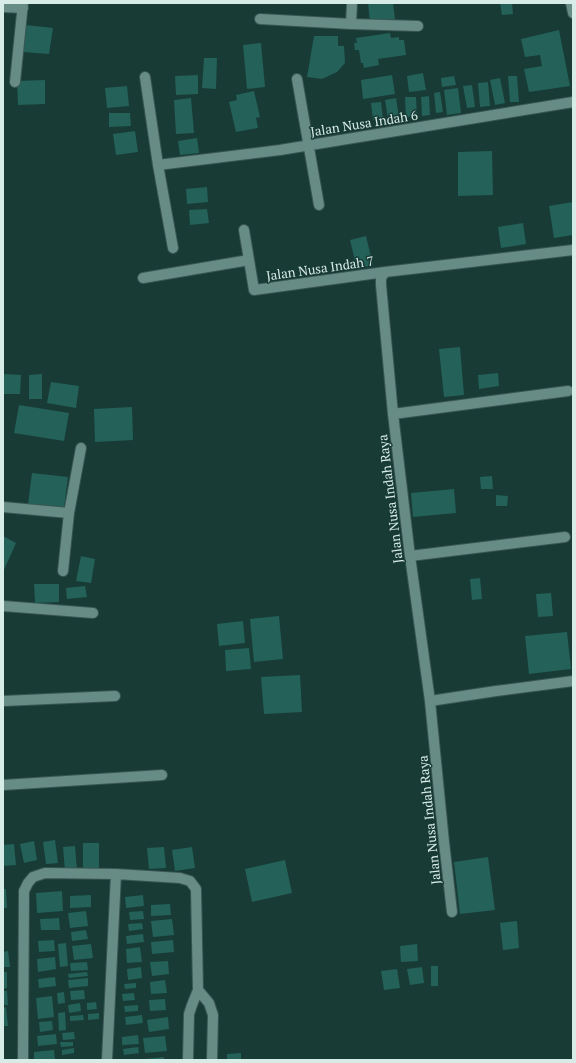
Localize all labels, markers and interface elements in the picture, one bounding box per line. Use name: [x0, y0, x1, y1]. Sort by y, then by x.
street label: Jalan Nusa Indah 6: [309, 106, 419, 140]
street label: Jalan Nusa Indah 7: [265, 252, 375, 284]
street label: Jalan Nusa Indah Raya: [373, 433, 407, 564]
street label: Jalan Nusa Indah Raya: [413, 754, 445, 885]

